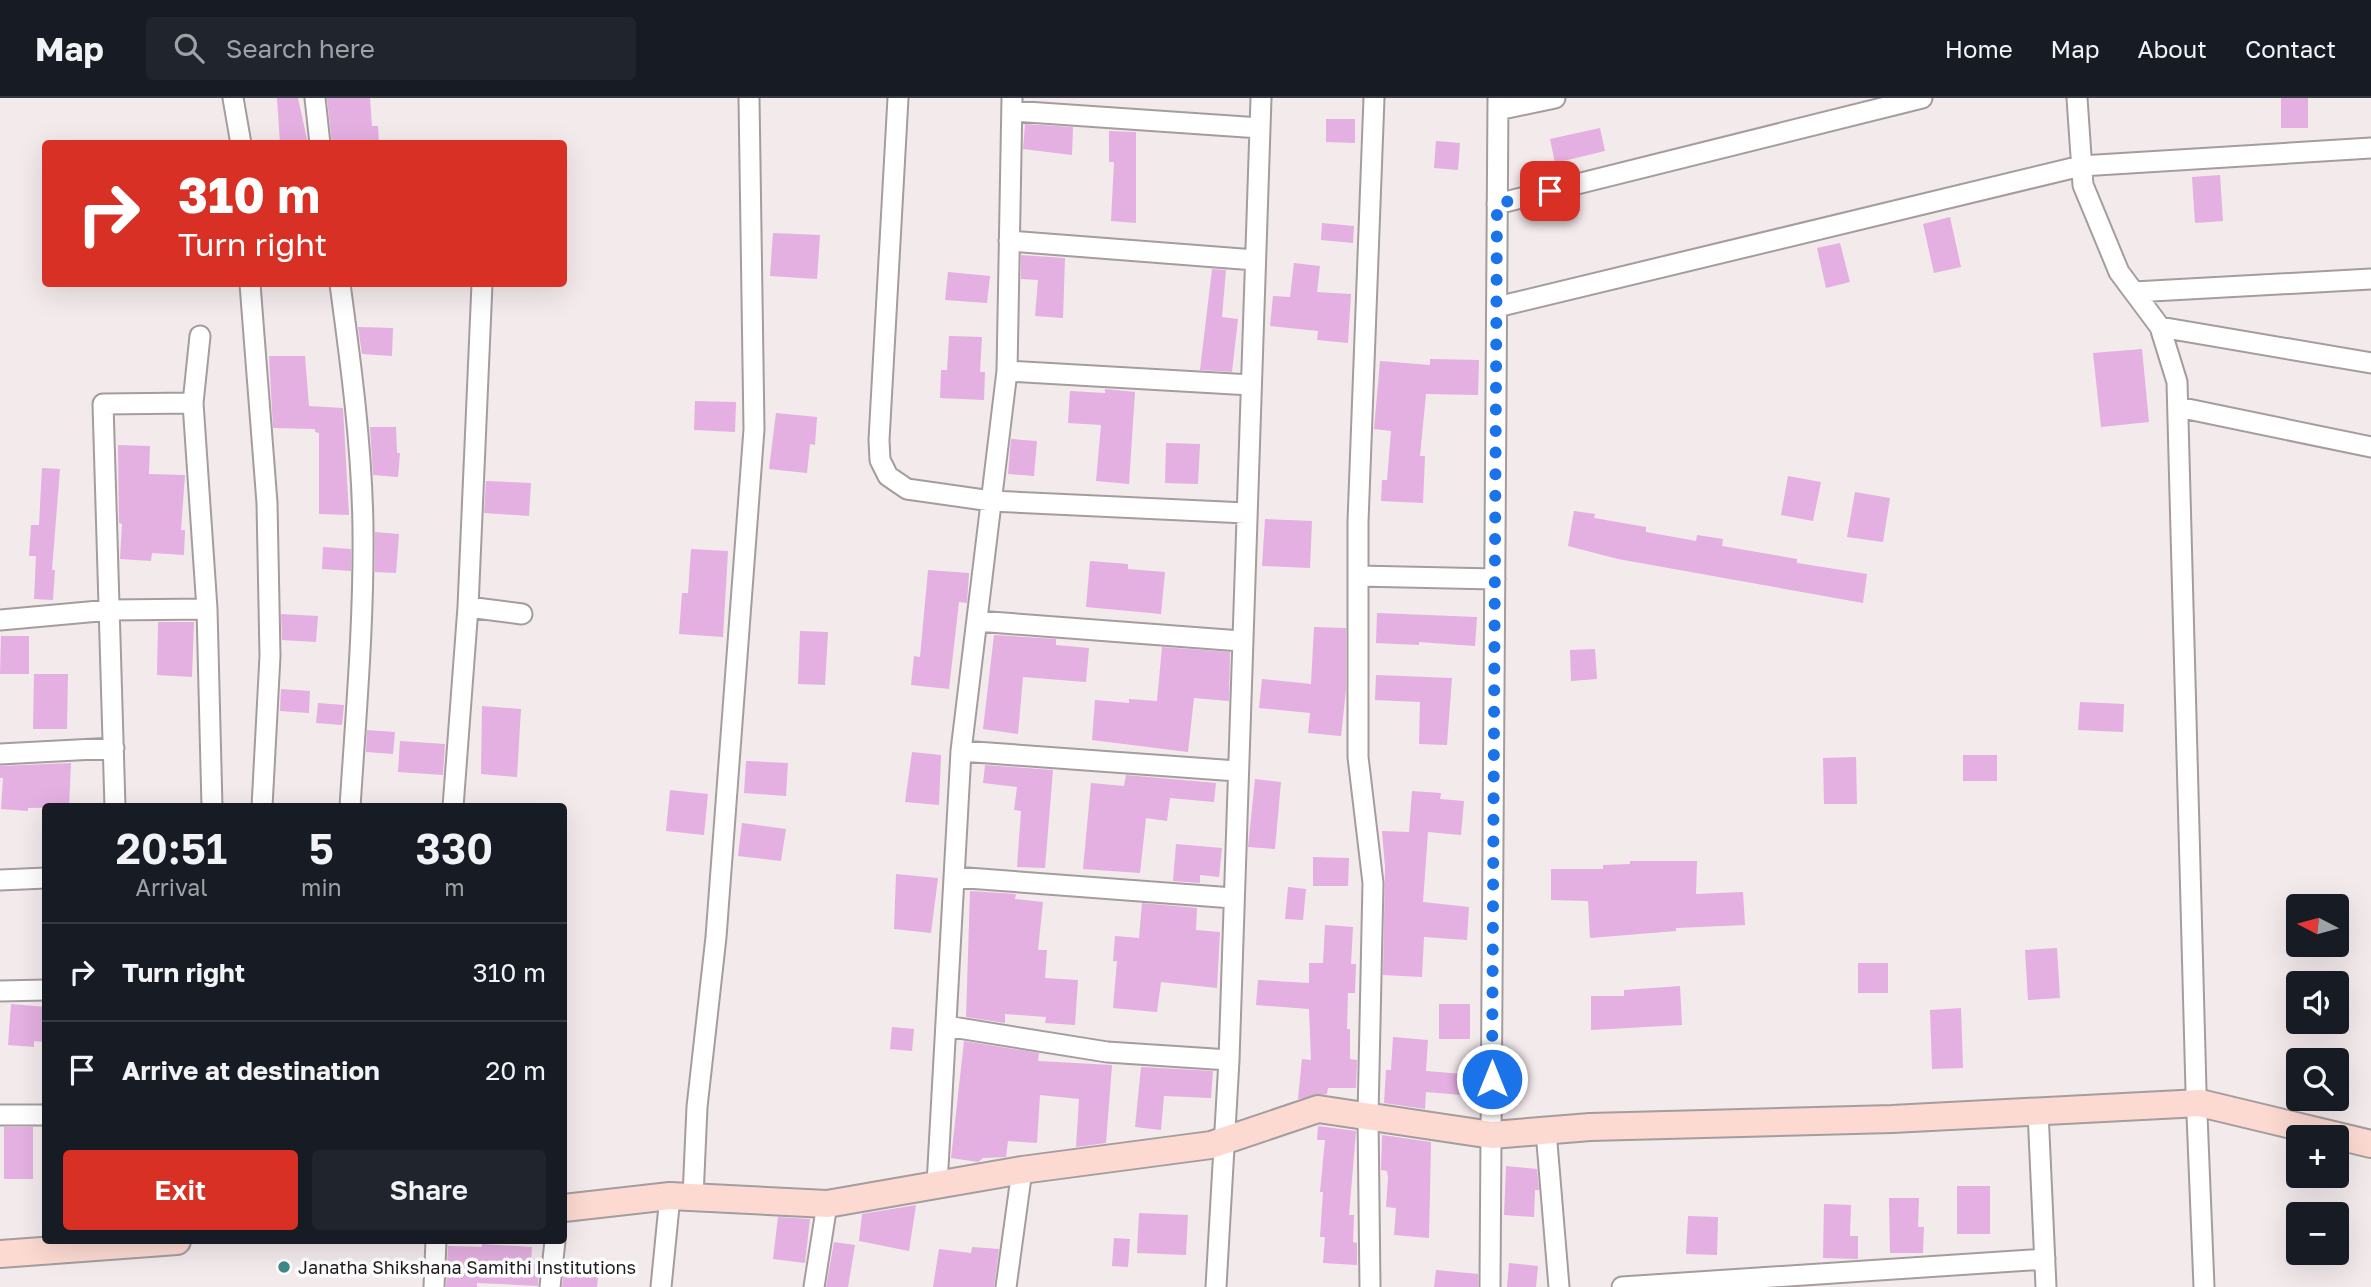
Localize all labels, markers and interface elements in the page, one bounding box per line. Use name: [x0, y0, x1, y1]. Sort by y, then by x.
search box: [146, 17, 636, 80]
text: Map: [35, 29, 104, 68]
icon: search: [170, 29, 208, 67]
text: Search here: [226, 33, 375, 64]
text: Home: [1945, 34, 2013, 63]
text: Map: [2051, 34, 2100, 63]
text: About: [2138, 34, 2207, 63]
text: Contact: [2245, 34, 2336, 63]
pin: [1520, 161, 1580, 221]
text: 310 m: [178, 165, 320, 224]
icon: right: [63, 168, 154, 259]
icon: arrive: [1531, 172, 1569, 210]
text: Turn right: [178, 225, 327, 263]
text: 20:51: [116, 823, 227, 873]
text: 5: [309, 823, 334, 873]
text: 330: [416, 823, 493, 873]
text: Arrival: [135, 873, 208, 901]
text: min: [301, 873, 342, 901]
text: m: [444, 873, 465, 901]
north arrow: [2286, 894, 2348, 957]
map controls: [2286, 894, 2349, 1265]
icon: right: [63, 953, 101, 991]
text: Turn right: [122, 957, 245, 988]
text: 310 m: [473, 957, 546, 988]
button: sound: [2286, 971, 2349, 1034]
position arrow: [1455, 1042, 1529, 1116]
button: search: [2286, 1048, 2349, 1111]
icon: arrive: [63, 1051, 101, 1089]
text: Arrive at destination: [122, 1055, 380, 1086]
text: 20 m: [485, 1055, 546, 1086]
button: +: [2286, 1125, 2349, 1188]
button: Exit: [63, 1150, 298, 1230]
button: Share: [312, 1150, 546, 1230]
button: −: [2286, 1202, 2349, 1265]
place label: Janatha Shikshana Samithi Institutions: [298, 1256, 636, 1278]
marker: Janatha Shikshana Samithi Institutions: [276, 1259, 292, 1275]

